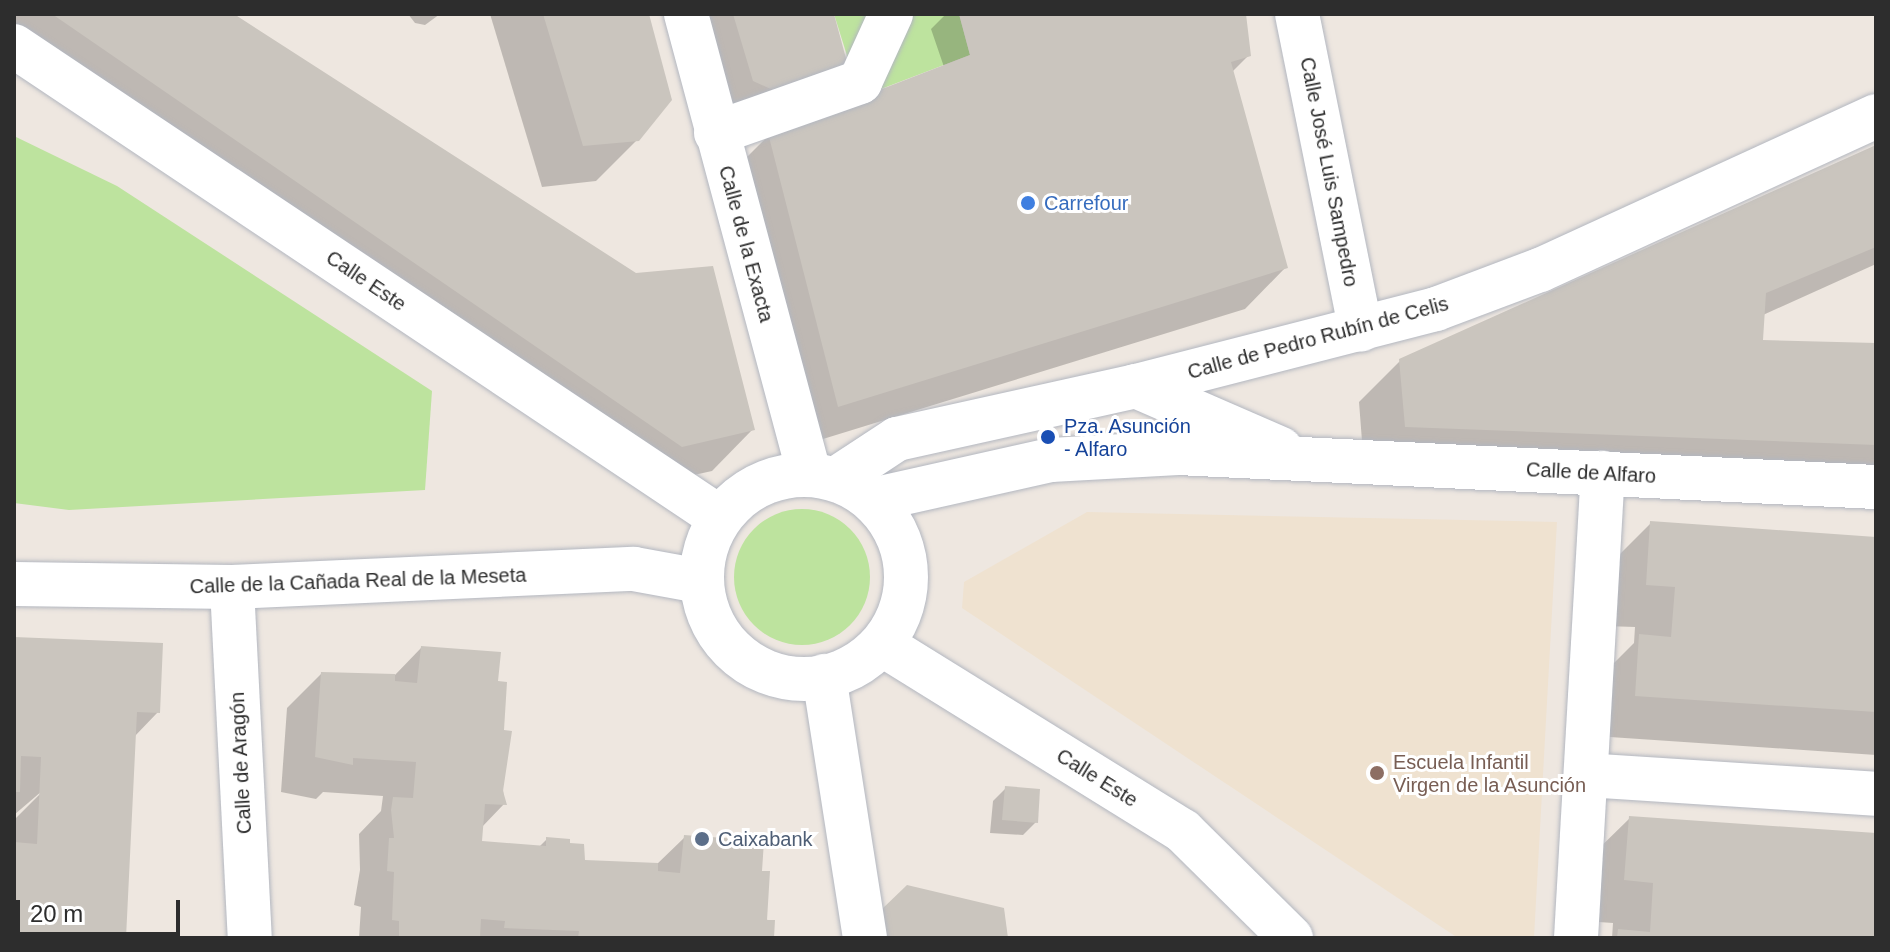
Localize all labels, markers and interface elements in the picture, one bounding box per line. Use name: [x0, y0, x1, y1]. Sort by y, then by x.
street label: Calle José Luis Sampedro: [1295, 55, 1363, 289]
street label: Calle de la Exacta: [714, 163, 778, 325]
place label: Carrefour: [1044, 191, 1128, 215]
marker: Carrefour: [1019, 194, 1037, 212]
street label: Calle Este: [322, 246, 410, 316]
street label: Calle de Pedro Rubín de Celis: [1185, 292, 1451, 384]
place label: Pza. Asunción - Alfaro: [1064, 414, 1192, 461]
marker: Pza. Asunción - Alfaro: [1039, 428, 1057, 446]
street label: Calle de Alfaro: [1525, 458, 1657, 488]
street label: Calle de la Cañada Real de la Meseta: [189, 563, 527, 599]
street label: Calle de Aragón: [225, 691, 257, 835]
street label: Calle Este: [1052, 744, 1142, 812]
place label: Escuela Infantil Virgen de la Asunción: [1393, 750, 1587, 797]
marker: Escuela Infantil Virgen de la Asunción: [1368, 764, 1386, 782]
place label: Caixabank: [718, 827, 813, 851]
marker: Caixabank: [693, 830, 711, 848]
scale bar: [20, 884, 184, 934]
text: 20 m: [30, 900, 83, 927]

